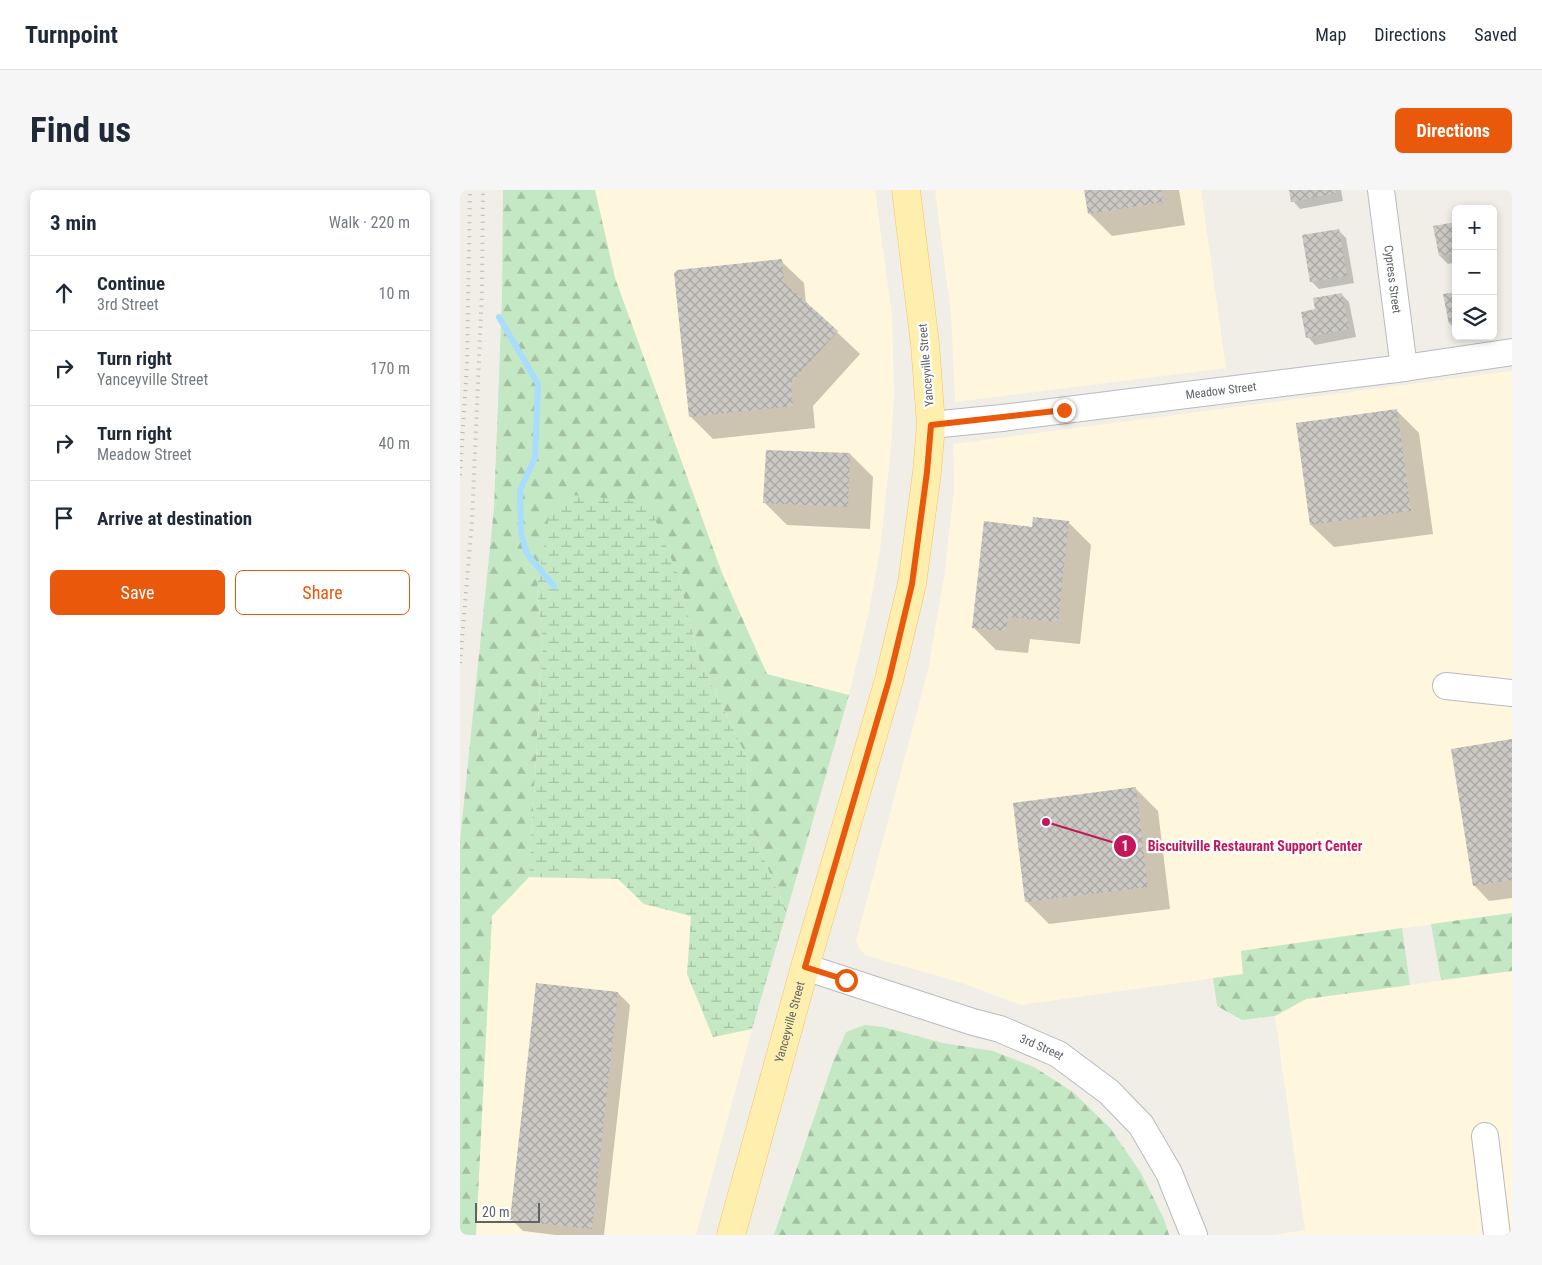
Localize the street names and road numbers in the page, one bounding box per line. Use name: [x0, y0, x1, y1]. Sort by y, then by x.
street label: Cypress Street: [1381, 244, 1404, 315]
street label: Yanceyville Street: [915, 322, 937, 407]
street label: Meadow Street: [1185, 379, 1258, 402]
street label: Yanceyville Street: [772, 979, 808, 1064]
street label: 3rd Street: [1018, 1031, 1067, 1063]

